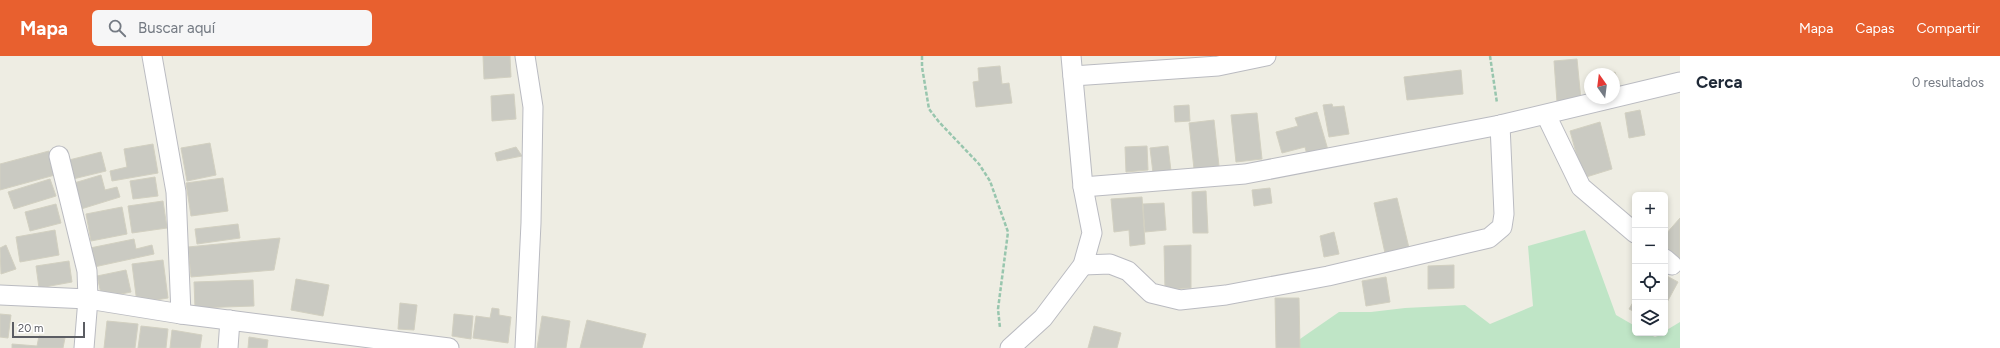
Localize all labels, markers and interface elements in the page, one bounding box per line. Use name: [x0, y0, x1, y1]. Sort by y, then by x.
search box: [92, 10, 372, 46]
text: Mapa: [20, 17, 68, 40]
icon: search: [106, 17, 128, 39]
text: Buscar aquí: [138, 19, 215, 37]
text: Mapa: [1799, 20, 1833, 37]
text: Capas: [1855, 20, 1894, 37]
text: Compartir: [1916, 20, 1980, 37]
north arrow: [1584, 68, 1620, 104]
text: Cerca: [1696, 72, 1743, 92]
text: 0 resultados: [1912, 75, 1984, 90]
map controls: [1632, 192, 1668, 336]
button: +: [1632, 192, 1668, 228]
button: −: [1632, 228, 1668, 264]
button: locate: [1632, 264, 1668, 300]
button: layers: [1632, 300, 1668, 336]
scale bar: [12, 320, 85, 339]
text: 20 m: [18, 322, 43, 335]

